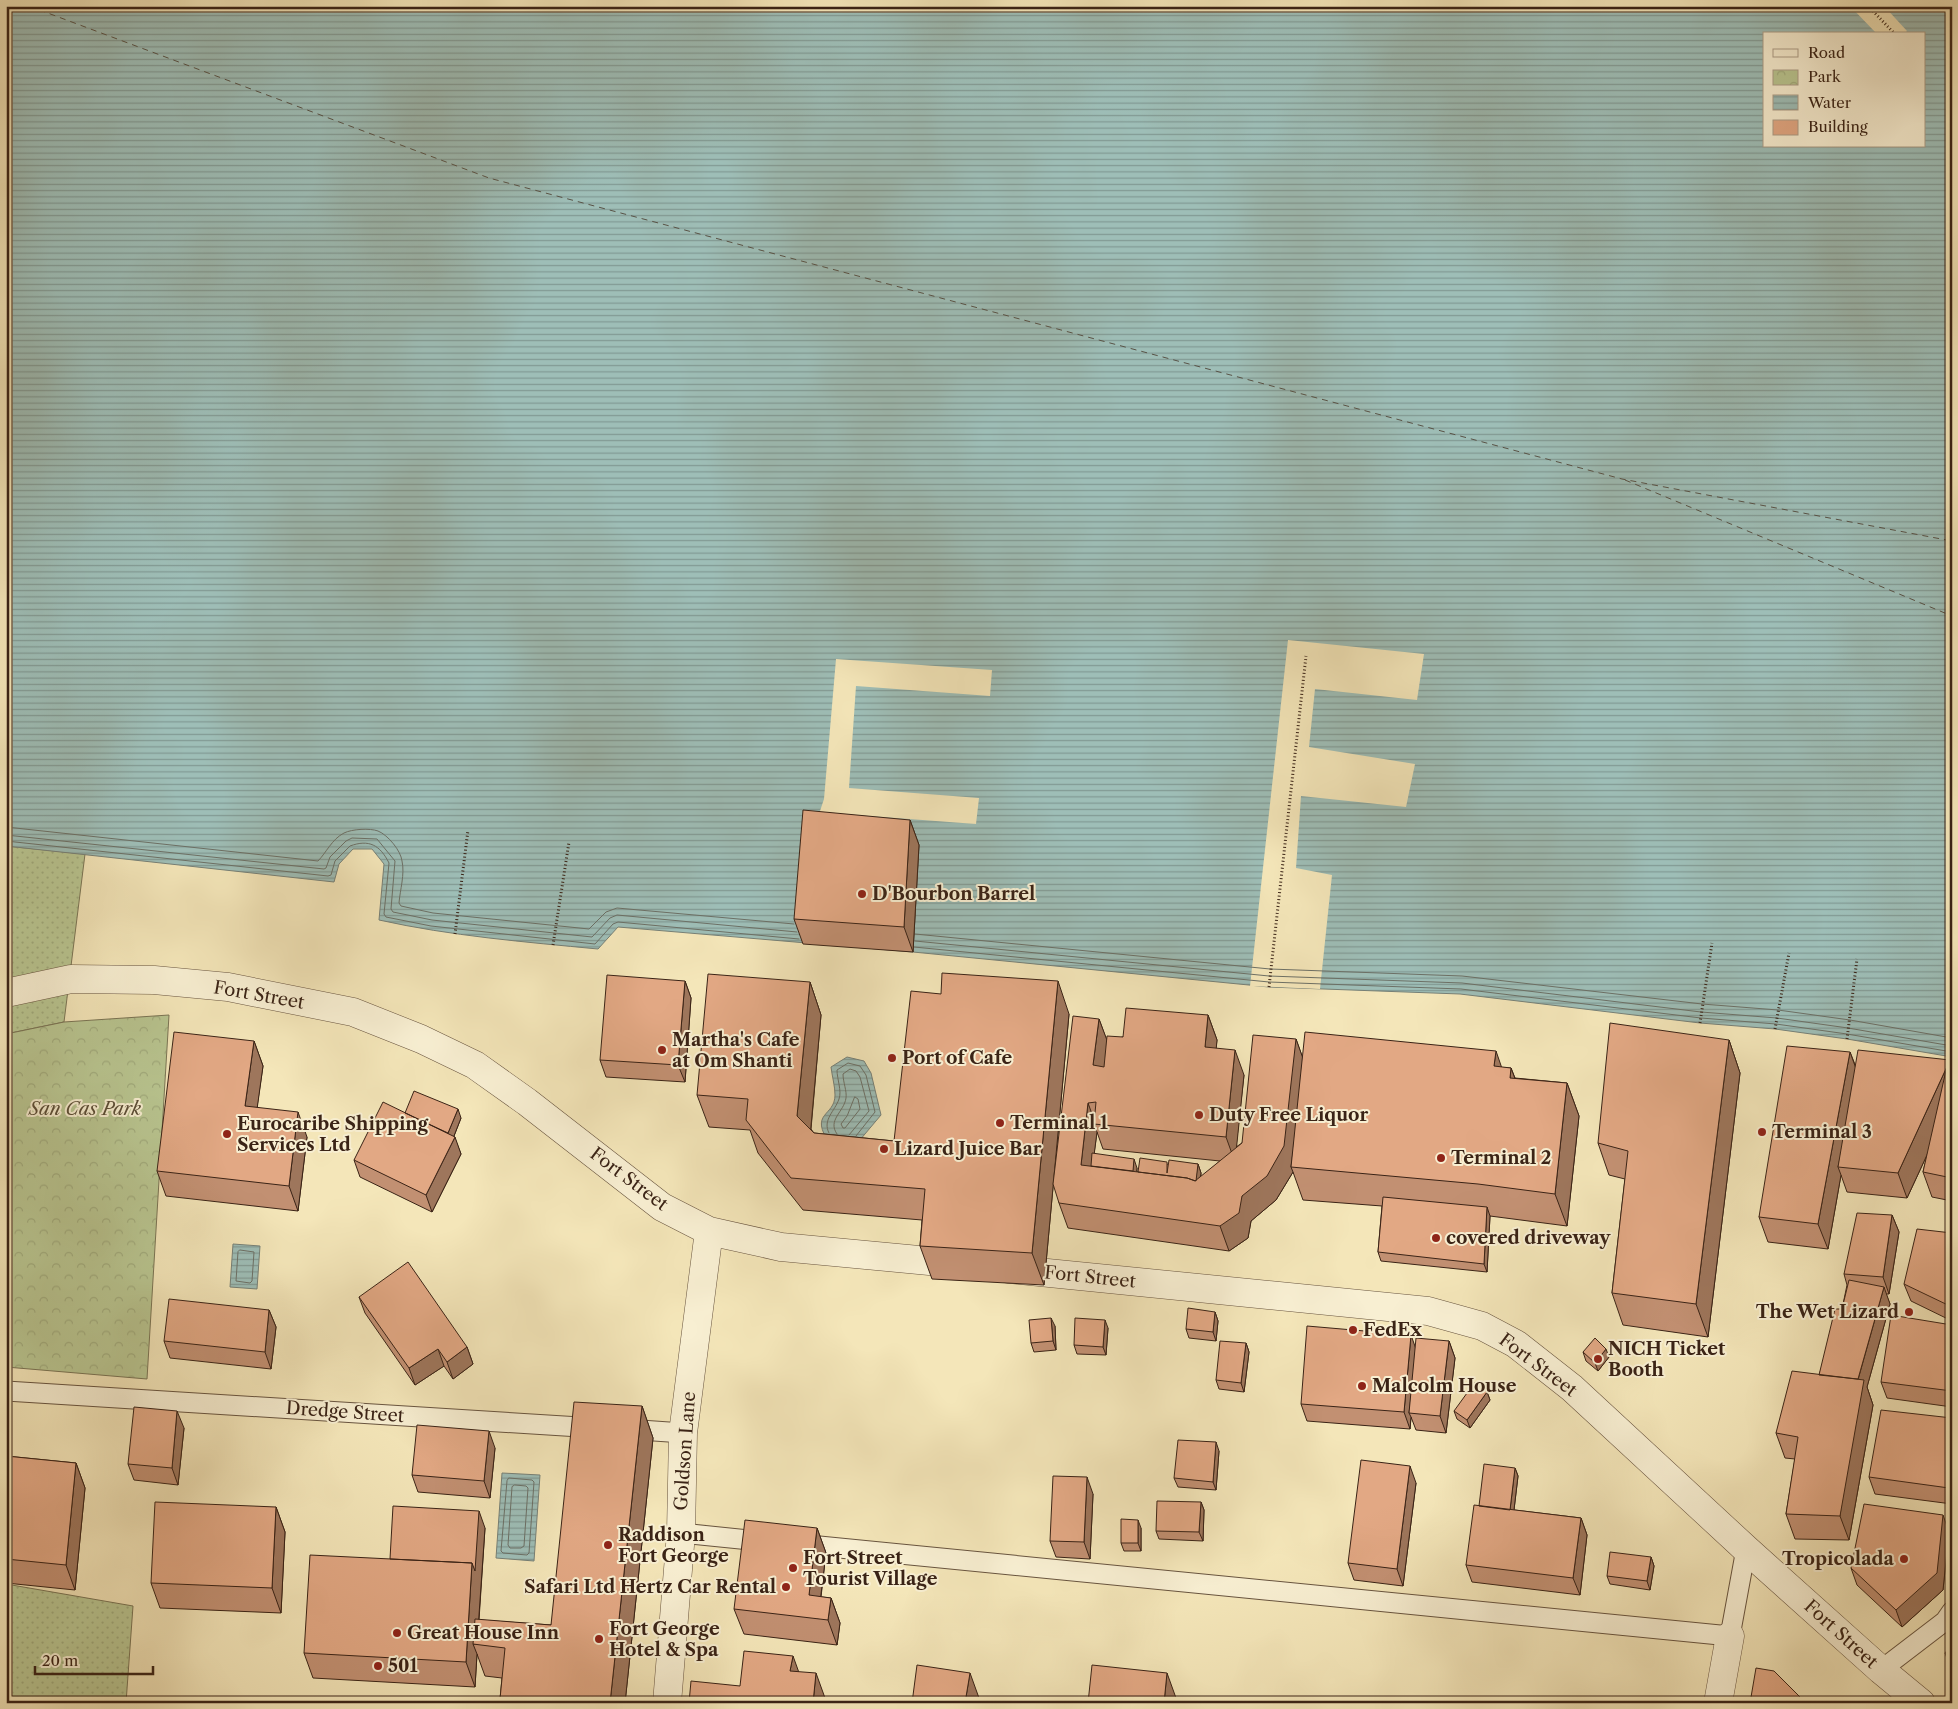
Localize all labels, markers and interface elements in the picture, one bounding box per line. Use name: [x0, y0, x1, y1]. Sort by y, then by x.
legend: [1763, 32, 1926, 148]
text: Road: [1808, 43, 1845, 62]
text: Park: [1808, 67, 1842, 86]
text: Water: [1807, 93, 1852, 112]
text: Building: [1808, 117, 1868, 136]
place label: D'Bourbon Barrel: [872, 883, 1035, 905]
marker: D'Bourbon Barrel: [856, 888, 868, 900]
street label: Fort Street: [212, 976, 307, 1014]
place label: Martha's Cafe at Om Shanti: [672, 1029, 800, 1072]
marker: Martha's Cafe at Om Shanti: [656, 1044, 668, 1056]
place label: Port of Cafe: [902, 1047, 1013, 1069]
marker: Port of Cafe: [886, 1052, 898, 1064]
park label: San Cas Park: [28, 1098, 142, 1120]
place label: Duty Free Liquor: [1209, 1104, 1369, 1126]
marker: Duty Free Liquor: [1193, 1109, 1205, 1121]
place label: Terminal 1: [1010, 1112, 1108, 1134]
place label: Eurocaribe Shipping Services Ltd: [237, 1113, 429, 1156]
marker: Terminal 1: [994, 1117, 1006, 1129]
place label: Terminal 3: [1772, 1121, 1872, 1143]
marker: Terminal 3: [1756, 1126, 1768, 1138]
marker: Eurocaribe Shipping Services Ltd: [221, 1128, 233, 1140]
place label: Lizard Juice Bar: [894, 1138, 1042, 1160]
street label: Fort Street: [586, 1143, 673, 1216]
marker: Lizard Juice Bar: [878, 1143, 890, 1155]
place label: Terminal 2: [1451, 1147, 1551, 1169]
marker: Terminal 2: [1435, 1152, 1447, 1164]
place label: covered driveway: [1446, 1227, 1611, 1249]
marker: covered driveway: [1430, 1232, 1442, 1244]
street label: Fort Street: [1043, 1261, 1137, 1293]
place label: The Wet Lizard: [1756, 1301, 1899, 1323]
marker: The Wet Lizard: [1903, 1306, 1915, 1318]
place label: FedEx: [1363, 1319, 1422, 1341]
marker: FedEx: [1347, 1324, 1359, 1336]
street label: Fort Street: [1495, 1329, 1582, 1402]
place label: NICH Ticket Booth: [1608, 1338, 1726, 1381]
marker: NICH Ticket Booth: [1592, 1353, 1604, 1365]
place label: Malcolm House: [1372, 1375, 1517, 1397]
marker: Malcolm House: [1356, 1380, 1368, 1392]
street label: Goldson Lane: [670, 1391, 700, 1511]
street label: Dredge Street: [285, 1397, 405, 1427]
place label: Raddison Fort George: [618, 1524, 729, 1567]
marker: Raddison Fort George: [602, 1539, 614, 1551]
place label: Fort Street Tourist Village: [803, 1547, 938, 1590]
place label: Tropicolada: [1782, 1548, 1895, 1570]
marker: Tropicolada: [1898, 1553, 1910, 1565]
marker: Fort Street Tourist Village: [787, 1562, 799, 1574]
place label: Safari Ltd Hertz Car Rental: [524, 1576, 776, 1598]
marker: Safari Ltd Hertz Car Rental: [780, 1581, 792, 1593]
street label: Fort Street: [1800, 1595, 1883, 1673]
place label: Fort George Hotel & Spa: [609, 1618, 720, 1661]
place label: Great House Inn: [407, 1622, 560, 1644]
marker: Great House Inn: [391, 1627, 403, 1639]
marker: Fort George Hotel & Spa: [593, 1633, 605, 1645]
scale bar: [35, 1644, 152, 1676]
text: 20 m: [42, 1651, 78, 1670]
place label: 501: [388, 1655, 418, 1677]
marker: 501: [372, 1660, 384, 1672]

